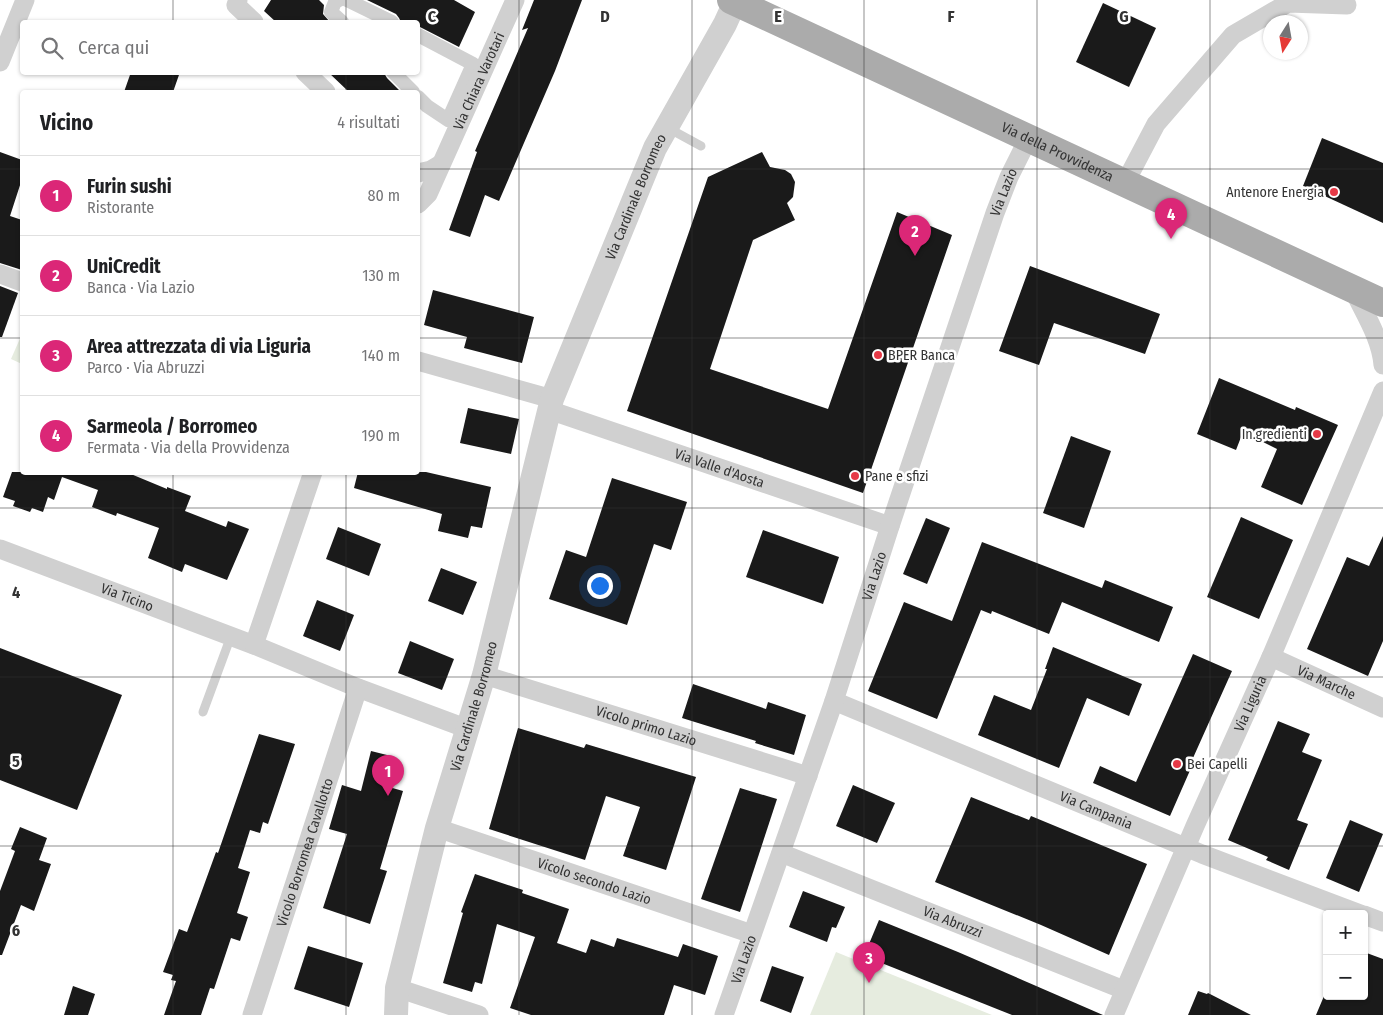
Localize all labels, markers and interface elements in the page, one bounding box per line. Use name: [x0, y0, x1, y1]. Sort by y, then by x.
text: C: [428, 7, 437, 26]
text: D: [600, 7, 610, 26]
text: E: [774, 7, 782, 26]
text: F: [947, 7, 955, 26]
text: G: [1119, 7, 1129, 26]
north arrow: [1263, 15, 1308, 60]
search box: [20, 20, 420, 75]
street label: Via Chiara Varotari: [450, 30, 508, 133]
icon: search: [38, 34, 66, 62]
text: Cerca qui: [78, 36, 149, 59]
text: Vicino: [40, 110, 93, 136]
text: 4 risultati: [337, 113, 400, 132]
street label: Via della Provvidenza: [998, 119, 1116, 186]
street label: Via Cardinale Borromeo: [602, 131, 670, 263]
street label: Via Lazio: [987, 165, 1021, 219]
text: Furin sushi: [87, 175, 172, 198]
place label: Antenore Energia: [1226, 184, 1324, 201]
text: 1: [53, 186, 59, 205]
text: 80 m: [368, 186, 400, 205]
marker: Antenore Energia: [1328, 186, 1340, 198]
text: Ristorante: [87, 198, 154, 217]
pin: 4: [1155, 198, 1187, 239]
pin: 2: [899, 215, 931, 256]
text: UniCredit: [87, 255, 161, 278]
text: 2: [52, 266, 60, 285]
text: 130 m: [362, 266, 400, 285]
text: Banca · Via Lazio: [87, 278, 195, 297]
text: Area attrezzata di via Liguria: [87, 335, 311, 358]
text: 3: [52, 346, 60, 365]
text: 140 m: [362, 346, 400, 365]
place label: BPER Banca: [888, 347, 955, 364]
marker: BPER Banca: [872, 349, 884, 361]
text: Parco · Via Abruzzi: [87, 358, 205, 377]
text: Sarmeola / Borromeo: [87, 415, 257, 438]
text: 4: [52, 426, 60, 445]
text: 190 m: [362, 426, 400, 445]
place label: In.gredienti: [1242, 426, 1307, 443]
marker: In.gredienti: [1311, 428, 1323, 440]
text: Fermata · Via della Provvidenza: [87, 438, 290, 457]
street label: Via Valle d'Aosta: [672, 445, 766, 492]
place label: Pane e sfizi: [865, 468, 929, 485]
marker: Pane e sfizi: [849, 470, 861, 482]
street label: Via Lazio: [859, 550, 890, 603]
your location: [587, 573, 613, 599]
street label: Via Ticino: [98, 580, 156, 615]
text: 4: [12, 583, 20, 602]
street label: Via Cardinale Borromeo: [447, 640, 501, 774]
street label: Via Marche: [1294, 662, 1358, 703]
street label: Via Liguria: [1231, 673, 1271, 734]
street label: Vicolo primo Lazio: [594, 702, 699, 750]
text: 5: [12, 752, 20, 771]
pin: 1: [372, 755, 404, 796]
place label: Bei Capelli: [1187, 756, 1248, 773]
marker: Bei Capelli: [1171, 758, 1183, 770]
street label: Vicolo Borromea Cavallotto: [273, 776, 337, 929]
street label: Via Campania: [1057, 788, 1135, 833]
street label: Vicolo secondo Lazio: [535, 854, 653, 908]
street label: Via Abruzzi: [920, 903, 985, 942]
map controls: [1323, 910, 1368, 1000]
button: +: [1323, 910, 1368, 955]
text: 6: [12, 921, 20, 940]
street label: Via Lazio: [728, 933, 760, 986]
pin: 3: [853, 942, 885, 983]
button: −: [1323, 955, 1368, 1000]

